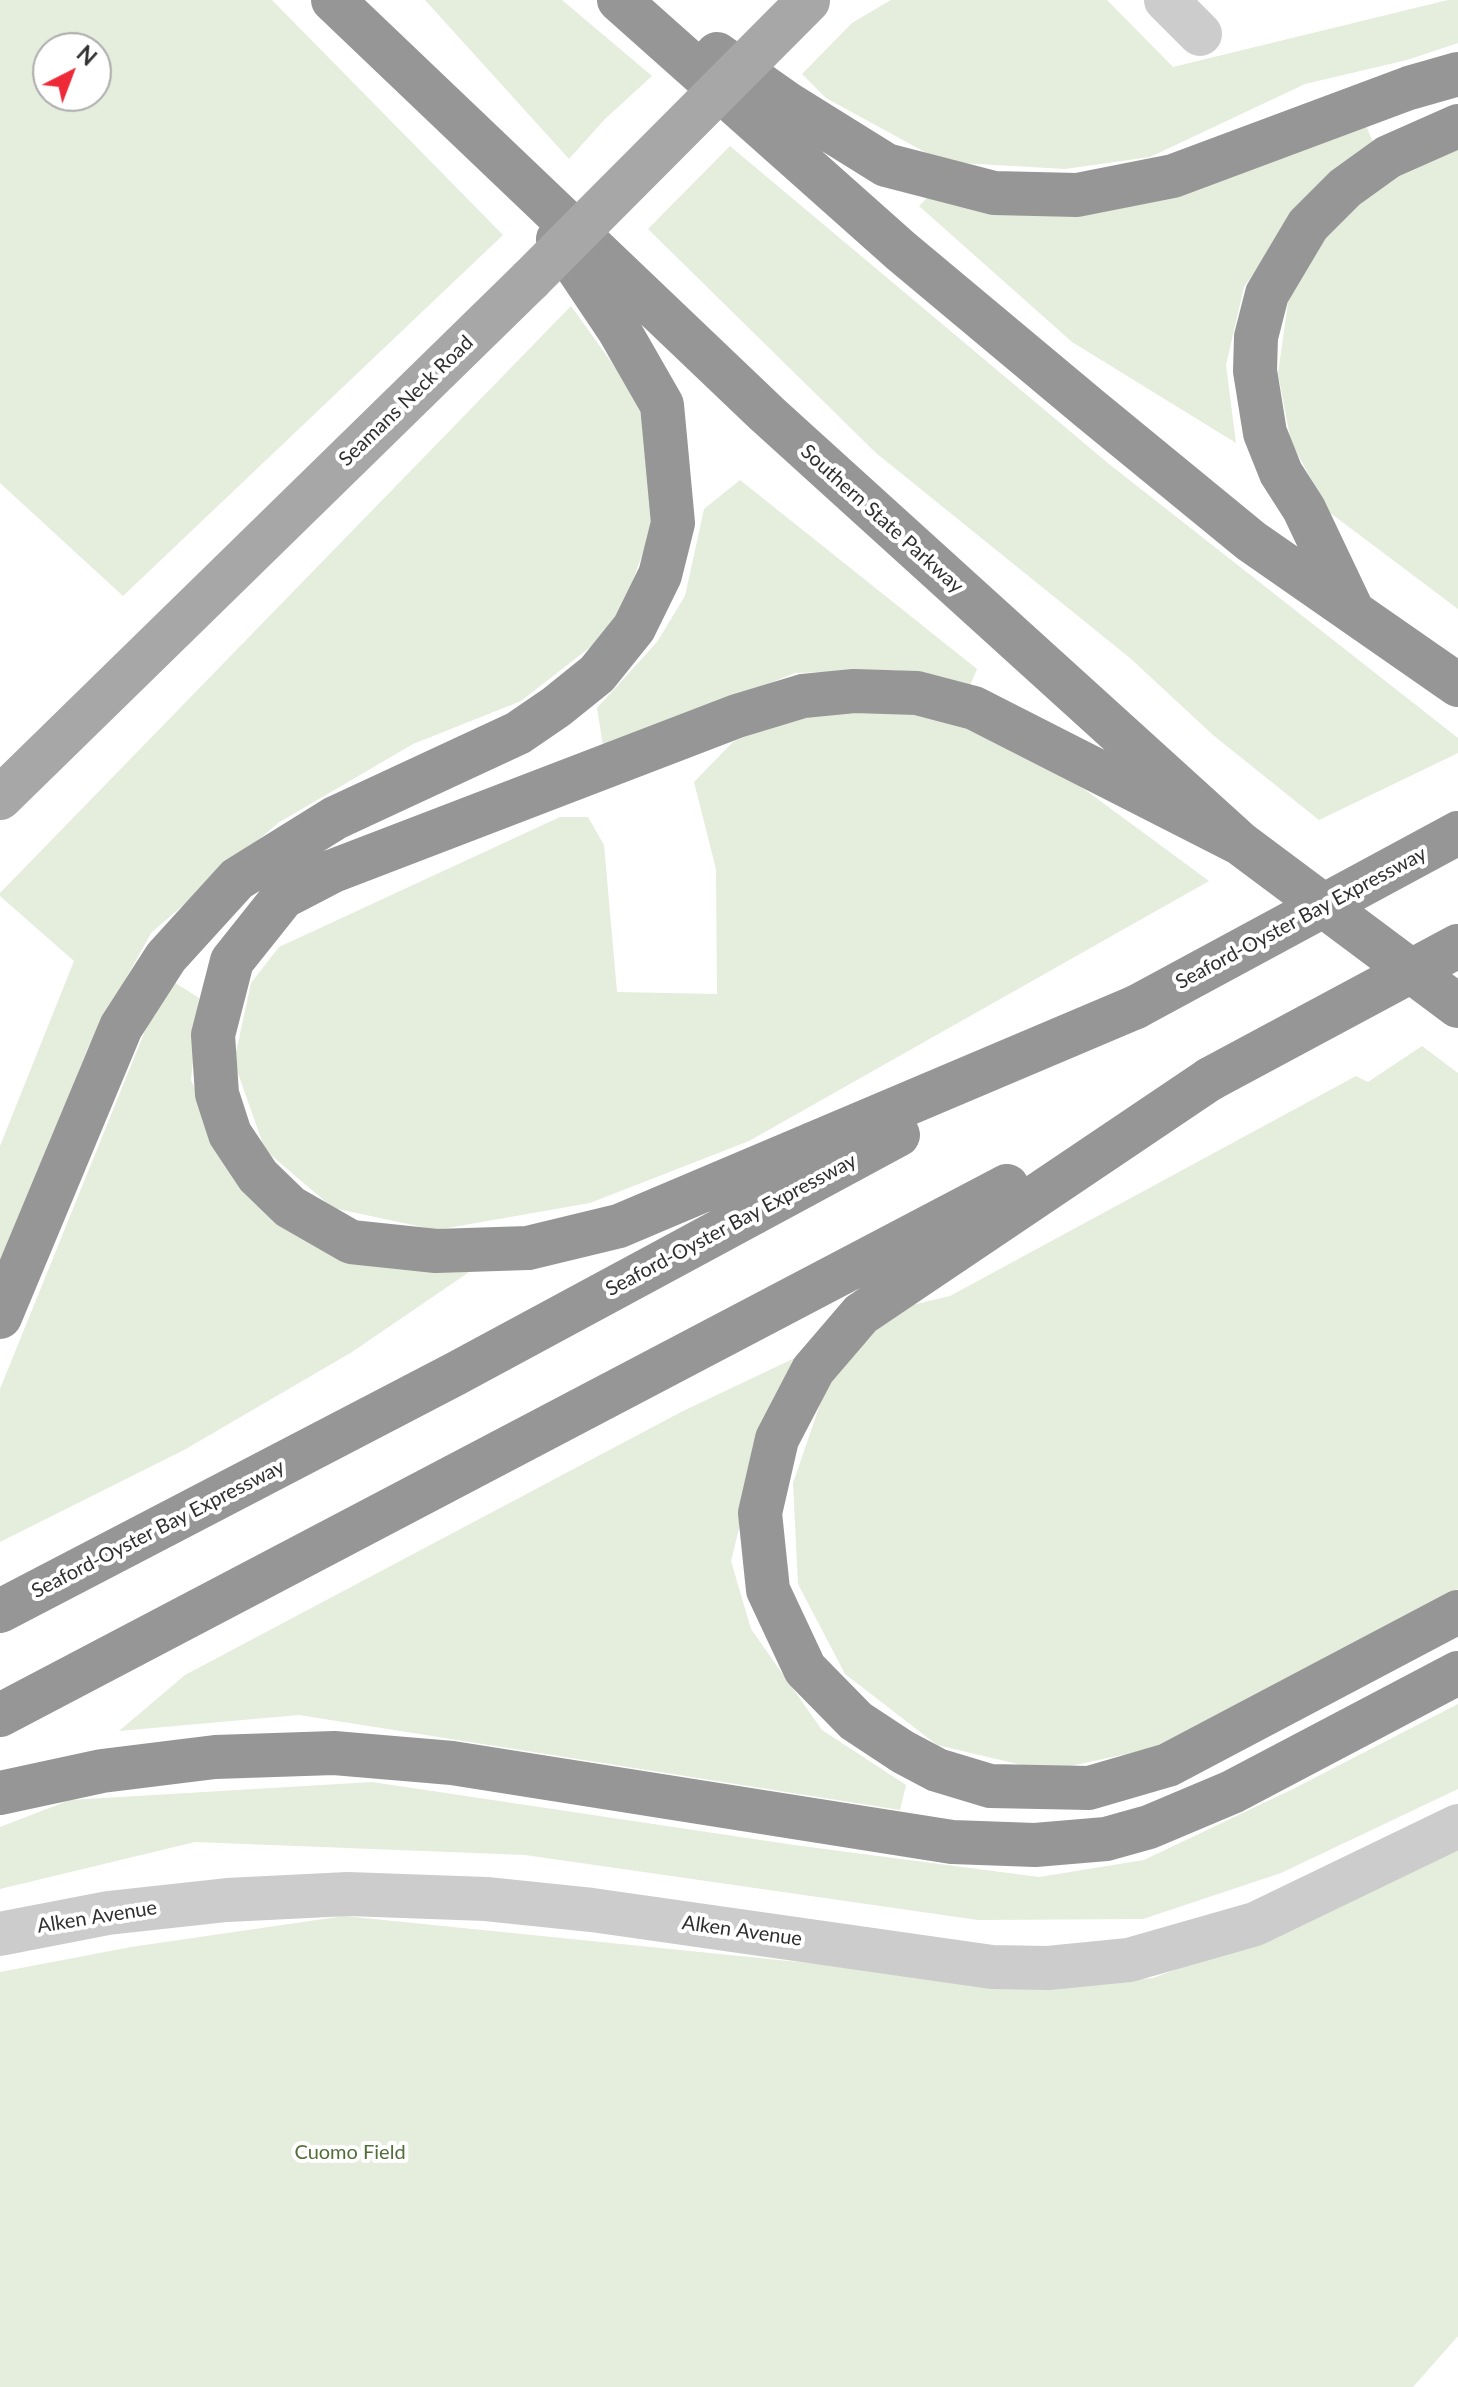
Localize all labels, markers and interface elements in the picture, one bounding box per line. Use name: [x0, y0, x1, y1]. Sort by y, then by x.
north arrow: [32, 32, 112, 112]
text: N: [72, 40, 102, 71]
street label: Seamans Neck Road: [334, 331, 478, 471]
street label: Southern State Parkway: [796, 440, 968, 598]
street label: Seaford-Oyster Bay Expressway: [1172, 842, 1430, 994]
street label: Seaford-Oyster Bay Expressway: [602, 1149, 860, 1301]
street label: Seaford-Oyster Bay Expressway: [28, 1455, 288, 1603]
street label: Alken Avenue: [35, 1896, 159, 1938]
street label: Alken Avenue: [680, 1911, 804, 1951]
park label: Cuomo Field: [294, 2141, 406, 2165]

